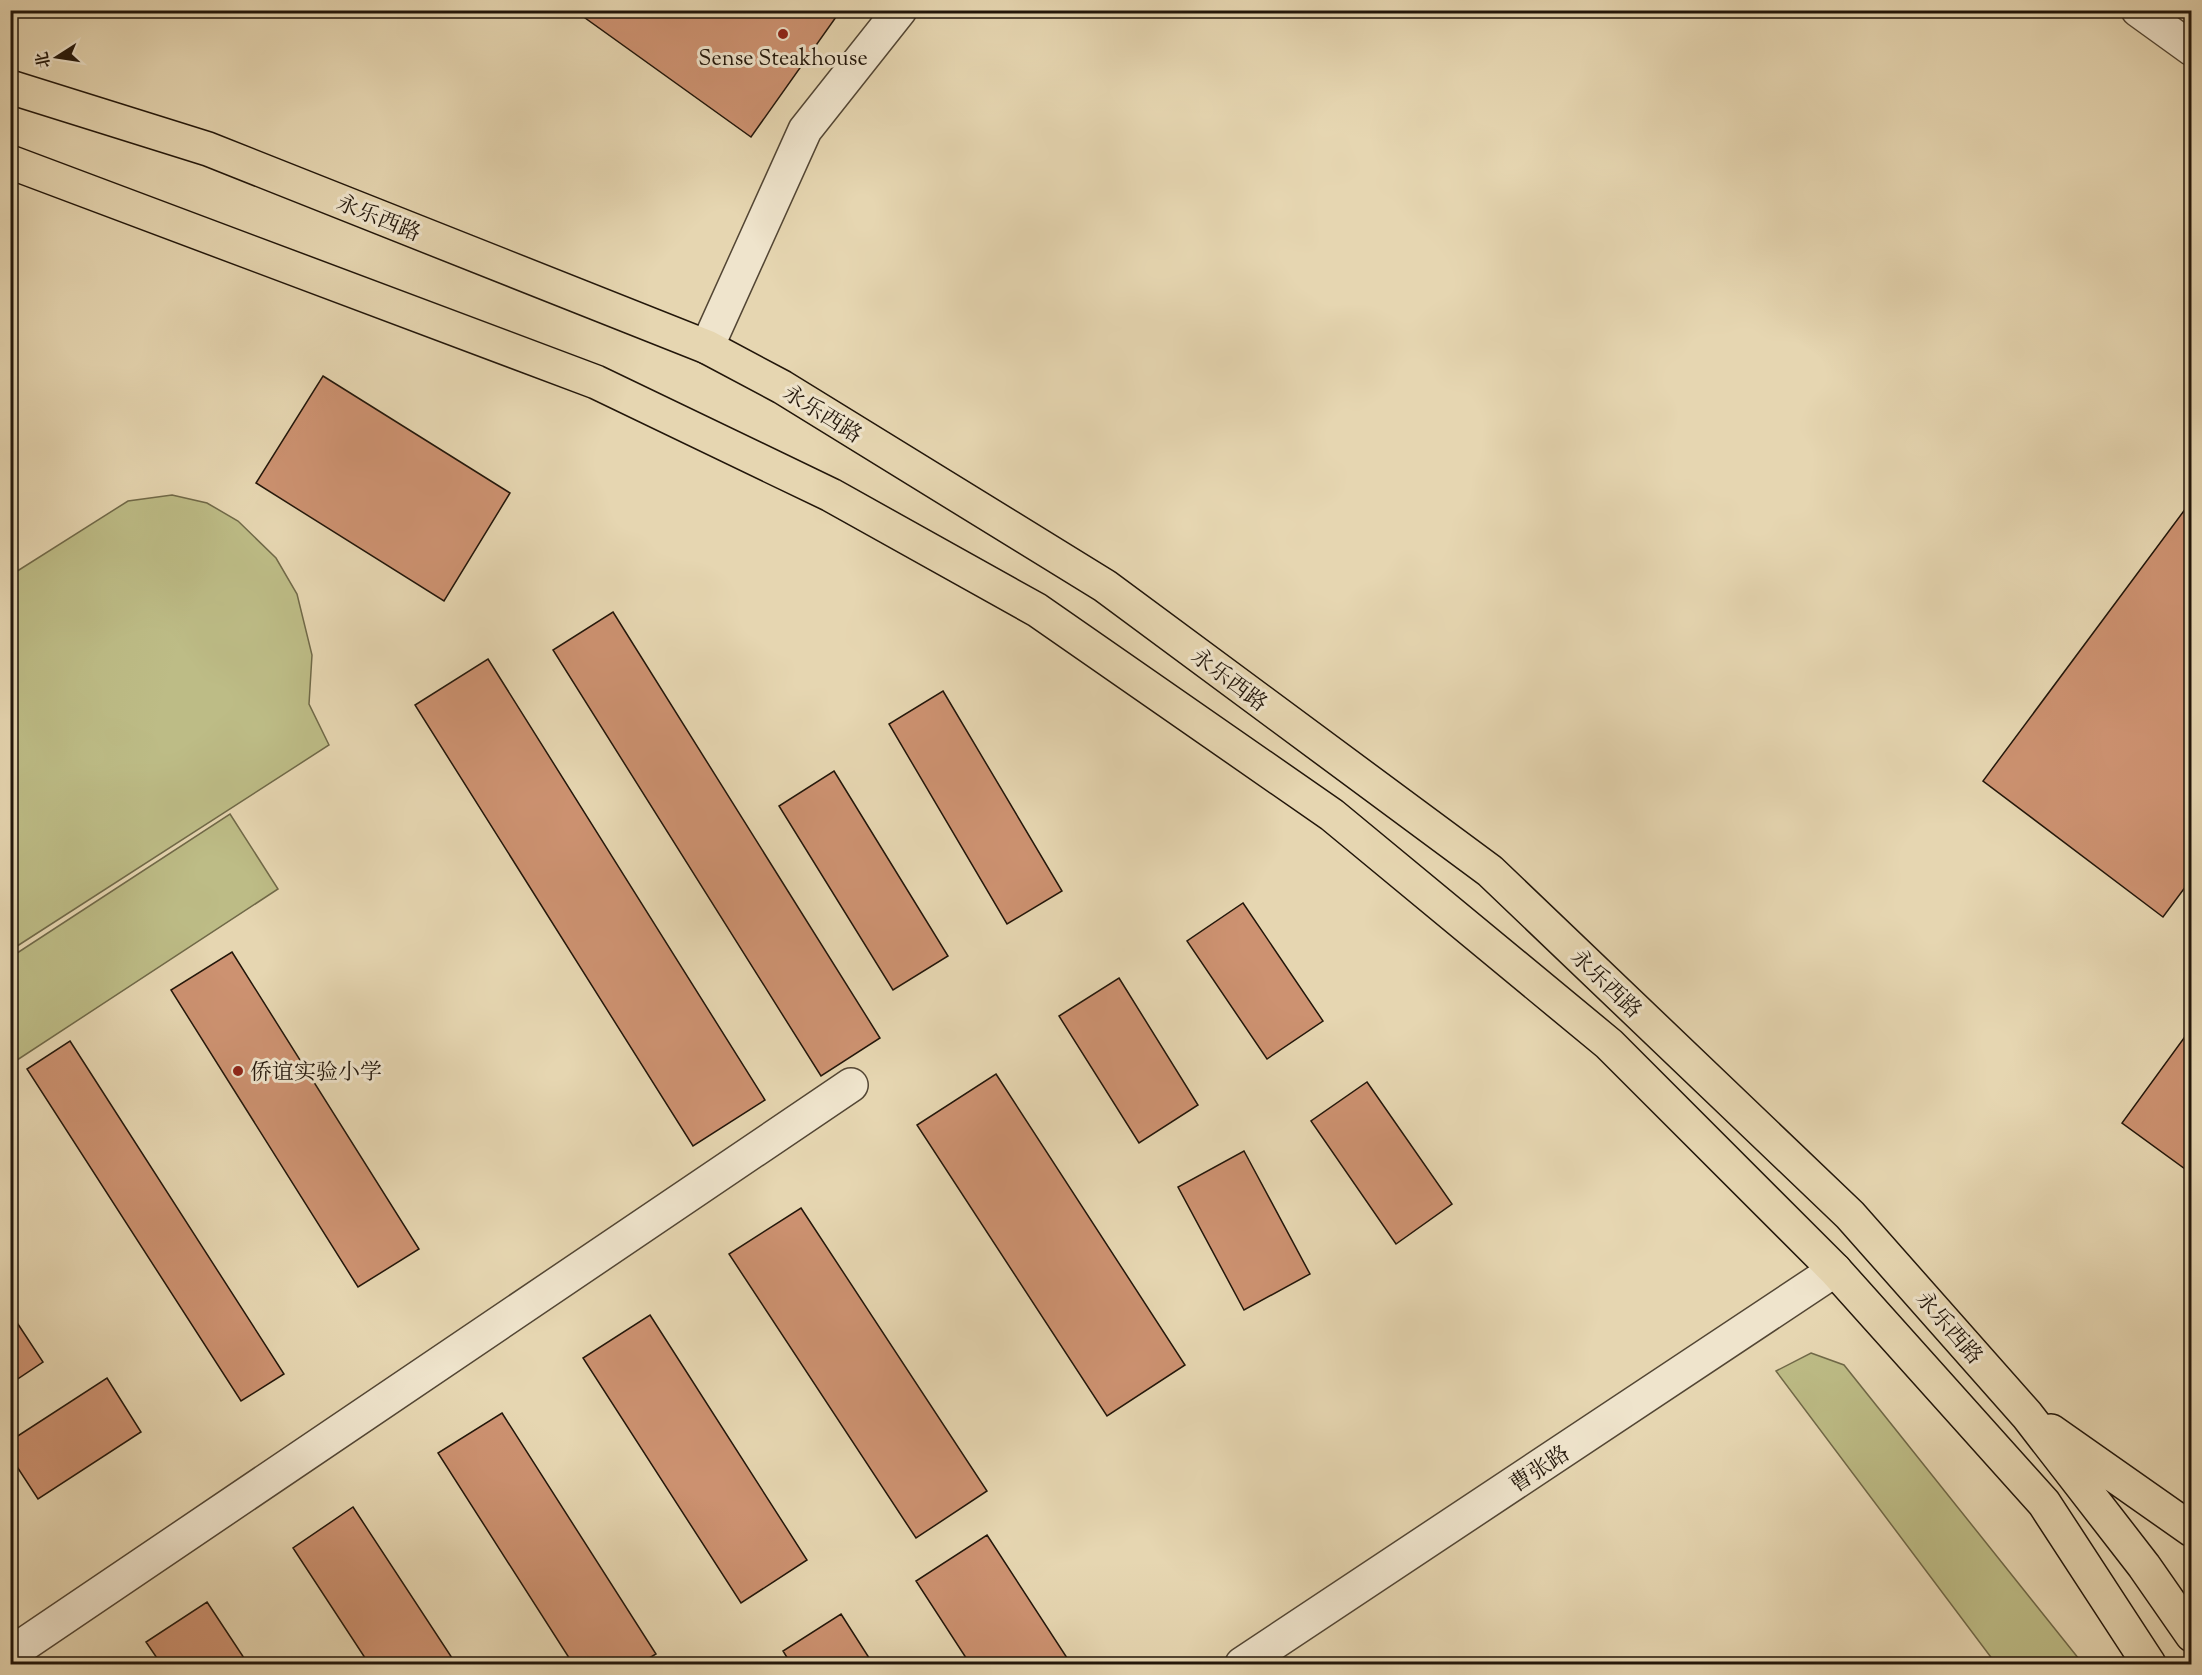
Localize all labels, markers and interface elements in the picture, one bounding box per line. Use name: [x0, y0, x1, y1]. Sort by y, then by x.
north arrow: [27, 27, 87, 87]
marker: Sense Steakhouse: [776, 27, 790, 41]
place label: Sense Steakhouse: [698, 44, 868, 76]
text: 北: [32, 49, 58, 70]
street label: 永乐西路: [331, 188, 425, 251]
street label: 永乐西路: [776, 379, 867, 452]
street label: 永乐西路: [1183, 642, 1273, 721]
street label: 永乐西路: [1562, 943, 1648, 1027]
place label: 侨谊实验小学: [250, 1058, 382, 1090]
marker: 侨谊实验小学: [231, 1064, 245, 1078]
street label: 永乐西路: [1907, 1285, 1989, 1373]
street label: 曹张路: [1504, 1439, 1577, 1502]

